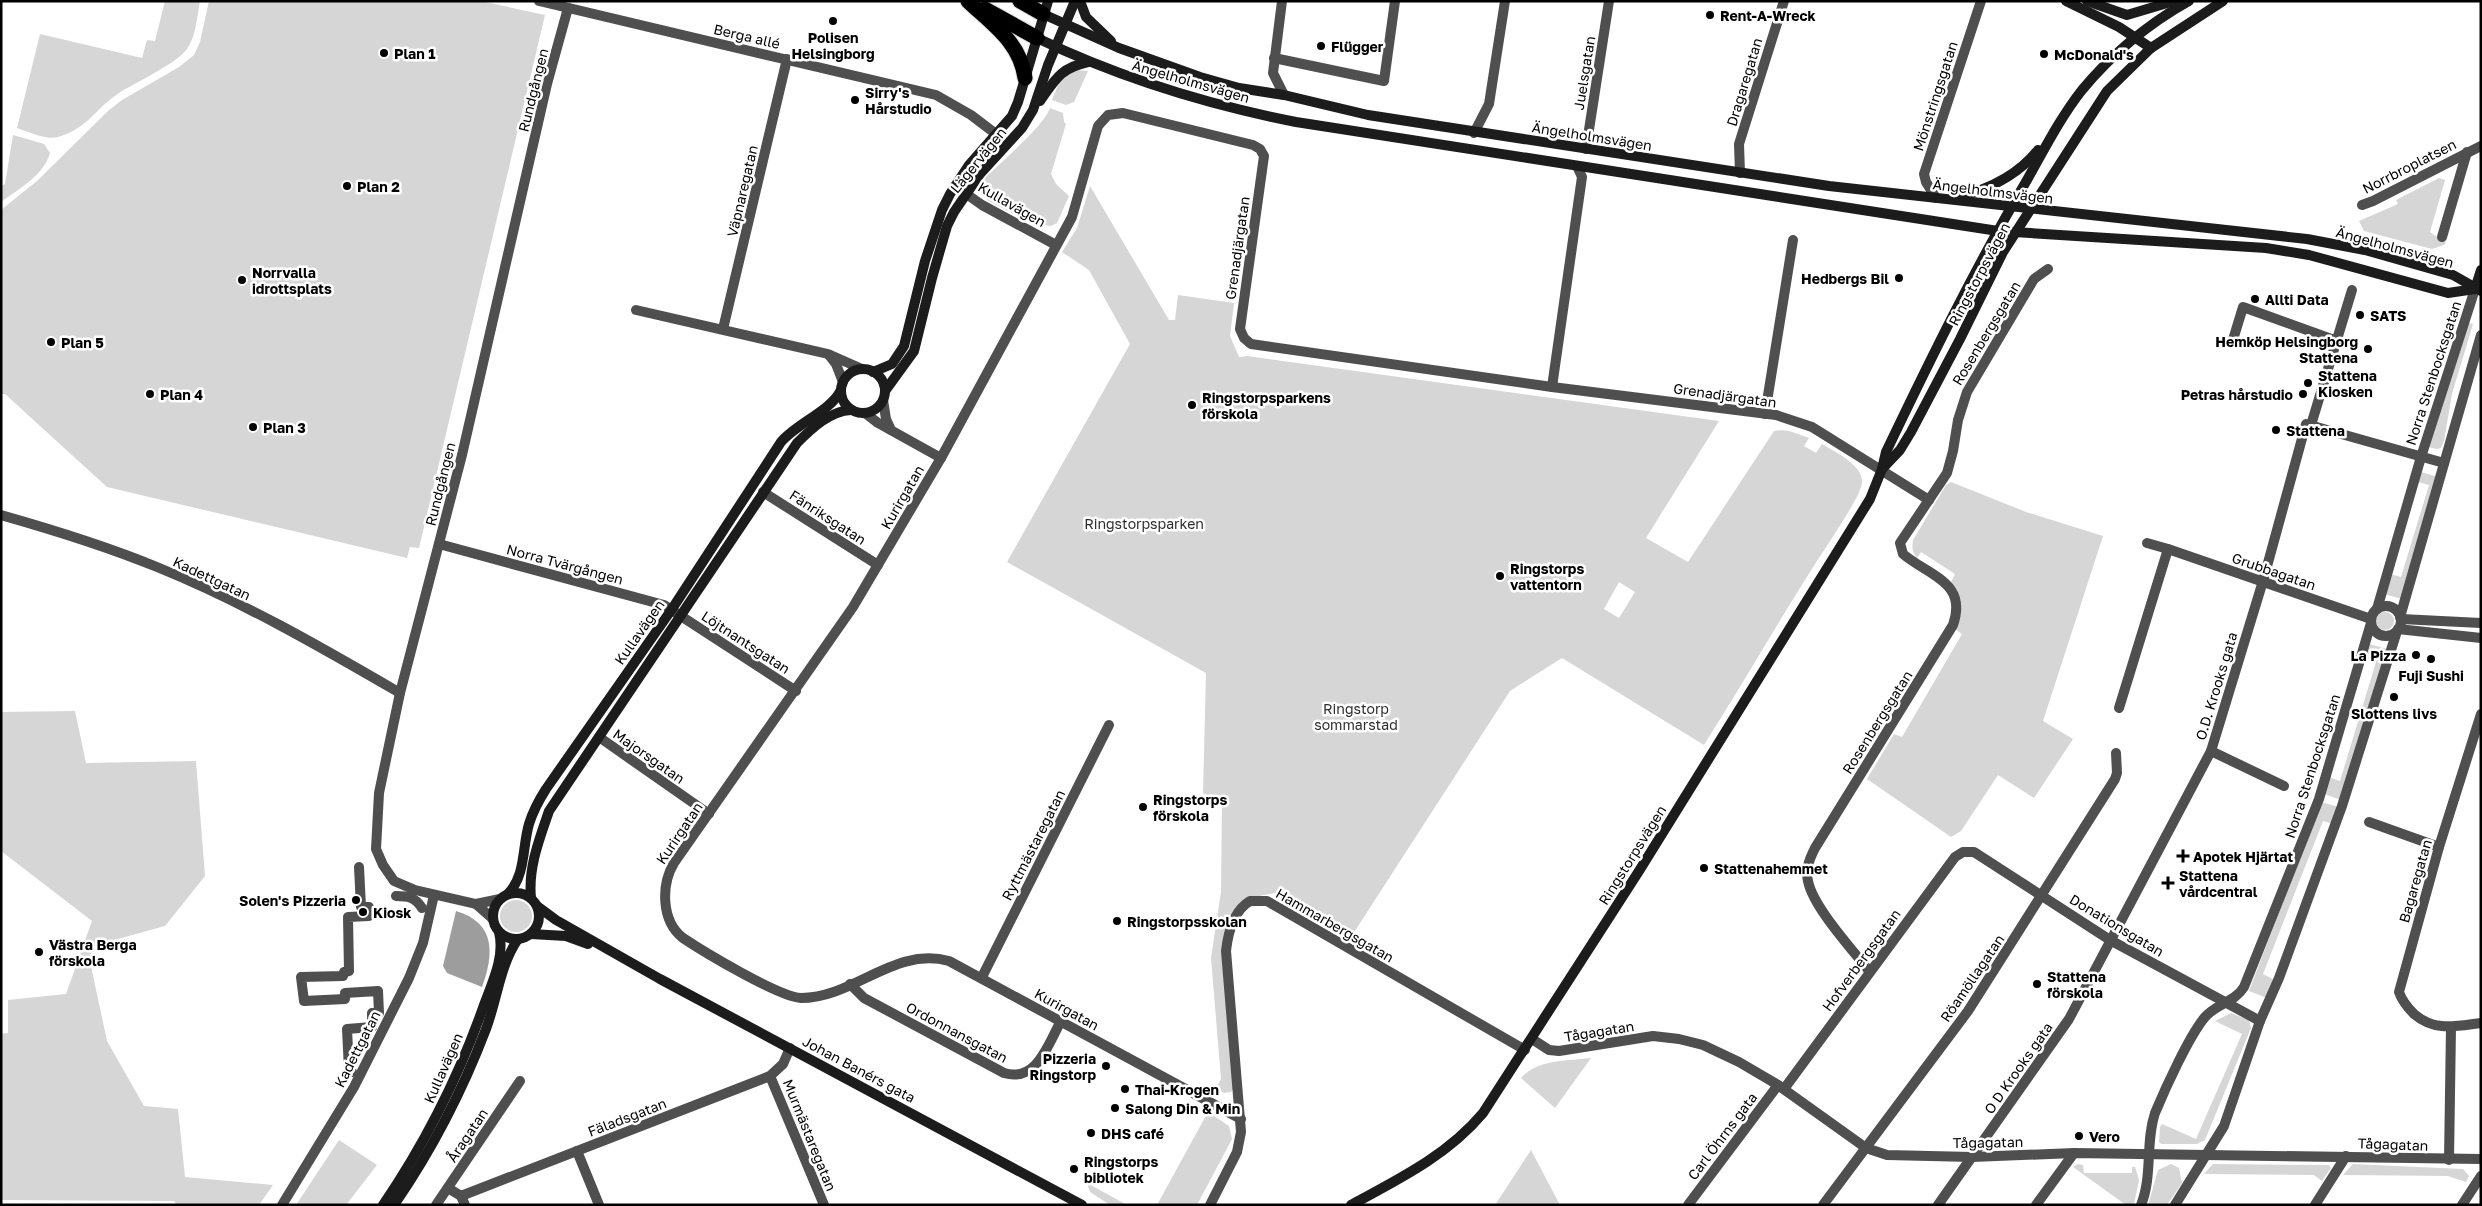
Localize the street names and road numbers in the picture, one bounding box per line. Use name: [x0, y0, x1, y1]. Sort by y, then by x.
street label: Berga allé: [712, 20, 782, 52]
street label: Juelsgatan: [1570, 35, 1598, 111]
street label: Dragaregatan: [1722, 36, 1766, 128]
street label: Mönstringsgatan: [1909, 39, 1961, 153]
street label: Rundgången: [514, 47, 552, 133]
street label: Ängelholmsvägen: [1130, 56, 1252, 106]
street label: Ängelholmsvägen: [1531, 118, 1653, 154]
street label: Lägervägen: [946, 124, 1010, 196]
street label: Norrbroplatsen: [2359, 135, 2459, 197]
street label: Väpnaregatan: [723, 143, 761, 239]
street label: Ängelholmsvägen: [1932, 175, 2054, 207]
street label: Kullavägen: [975, 178, 1049, 230]
street label: Grenadjärgatan: [1221, 195, 1253, 301]
street label: Ringstorpsvägen: [1945, 220, 2013, 328]
street label: Ängelholmsvägen: [2334, 223, 2456, 271]
street label: Rosenbergsgatan: [1948, 278, 2024, 388]
street label: Norra Stenbocksgatan: [2402, 299, 2464, 447]
street label: Grenadjärgatan: [1672, 379, 1778, 411]
street label: Rundgången: [421, 441, 459, 527]
street label: Kurirgatan: [877, 462, 927, 532]
street label: Fänriksgatan: [787, 486, 869, 548]
street label: Norra Tvärgången: [505, 540, 625, 588]
street label: Grubbagatan: [2230, 549, 2318, 593]
street label: Kadettgatan: [170, 553, 254, 603]
street label: Kullavägen: [610, 596, 668, 668]
street label: Löjtnantsgatan: [699, 607, 793, 677]
street label: O.D. Krooks gata: [2191, 630, 2241, 742]
street label: Rosenbergsgatan: [1838, 667, 1916, 777]
street label: Norra Stenbocksgatan: [2281, 692, 2343, 840]
street label: Majorsgatan: [610, 725, 688, 787]
street label: Ryttmästaregatan: [998, 787, 1068, 903]
street label: Kurirgatan: [652, 799, 706, 867]
street label: Ringstorpsvägen: [1595, 802, 1669, 908]
street label: Bagaregatan: [2395, 837, 2435, 925]
street label: Hammarbergsgatan: [1273, 884, 1397, 966]
street label: Donationsgatan: [2067, 890, 2167, 960]
street label: Hofverbergsgatan: [1818, 906, 1904, 1014]
street label: Röamöllagatan: [1936, 931, 2008, 1025]
street label: Kurirgatan: [1032, 984, 1102, 1034]
street label: Ordonnansgatan: [903, 998, 1011, 1066]
street label: Kadettgatan: [330, 1008, 384, 1090]
street label: Tågagatan: [1563, 1017, 1635, 1045]
street label: O D Krooks gata: [1980, 1019, 2056, 1117]
street label: Kullavägen: [420, 1030, 466, 1106]
street label: Johan Banérs gata: [800, 1032, 918, 1106]
street label: Murmästaregatan: [780, 1077, 840, 1193]
street label: Carl Öhrns gata: [1684, 1089, 1760, 1183]
street label: Fäladsgatan: [585, 1094, 669, 1140]
street label: Åragatan: [443, 1105, 491, 1165]
street label: Tågagatan: [1952, 1133, 2024, 1151]
street label: Tågagatan: [2357, 1134, 2429, 1154]

